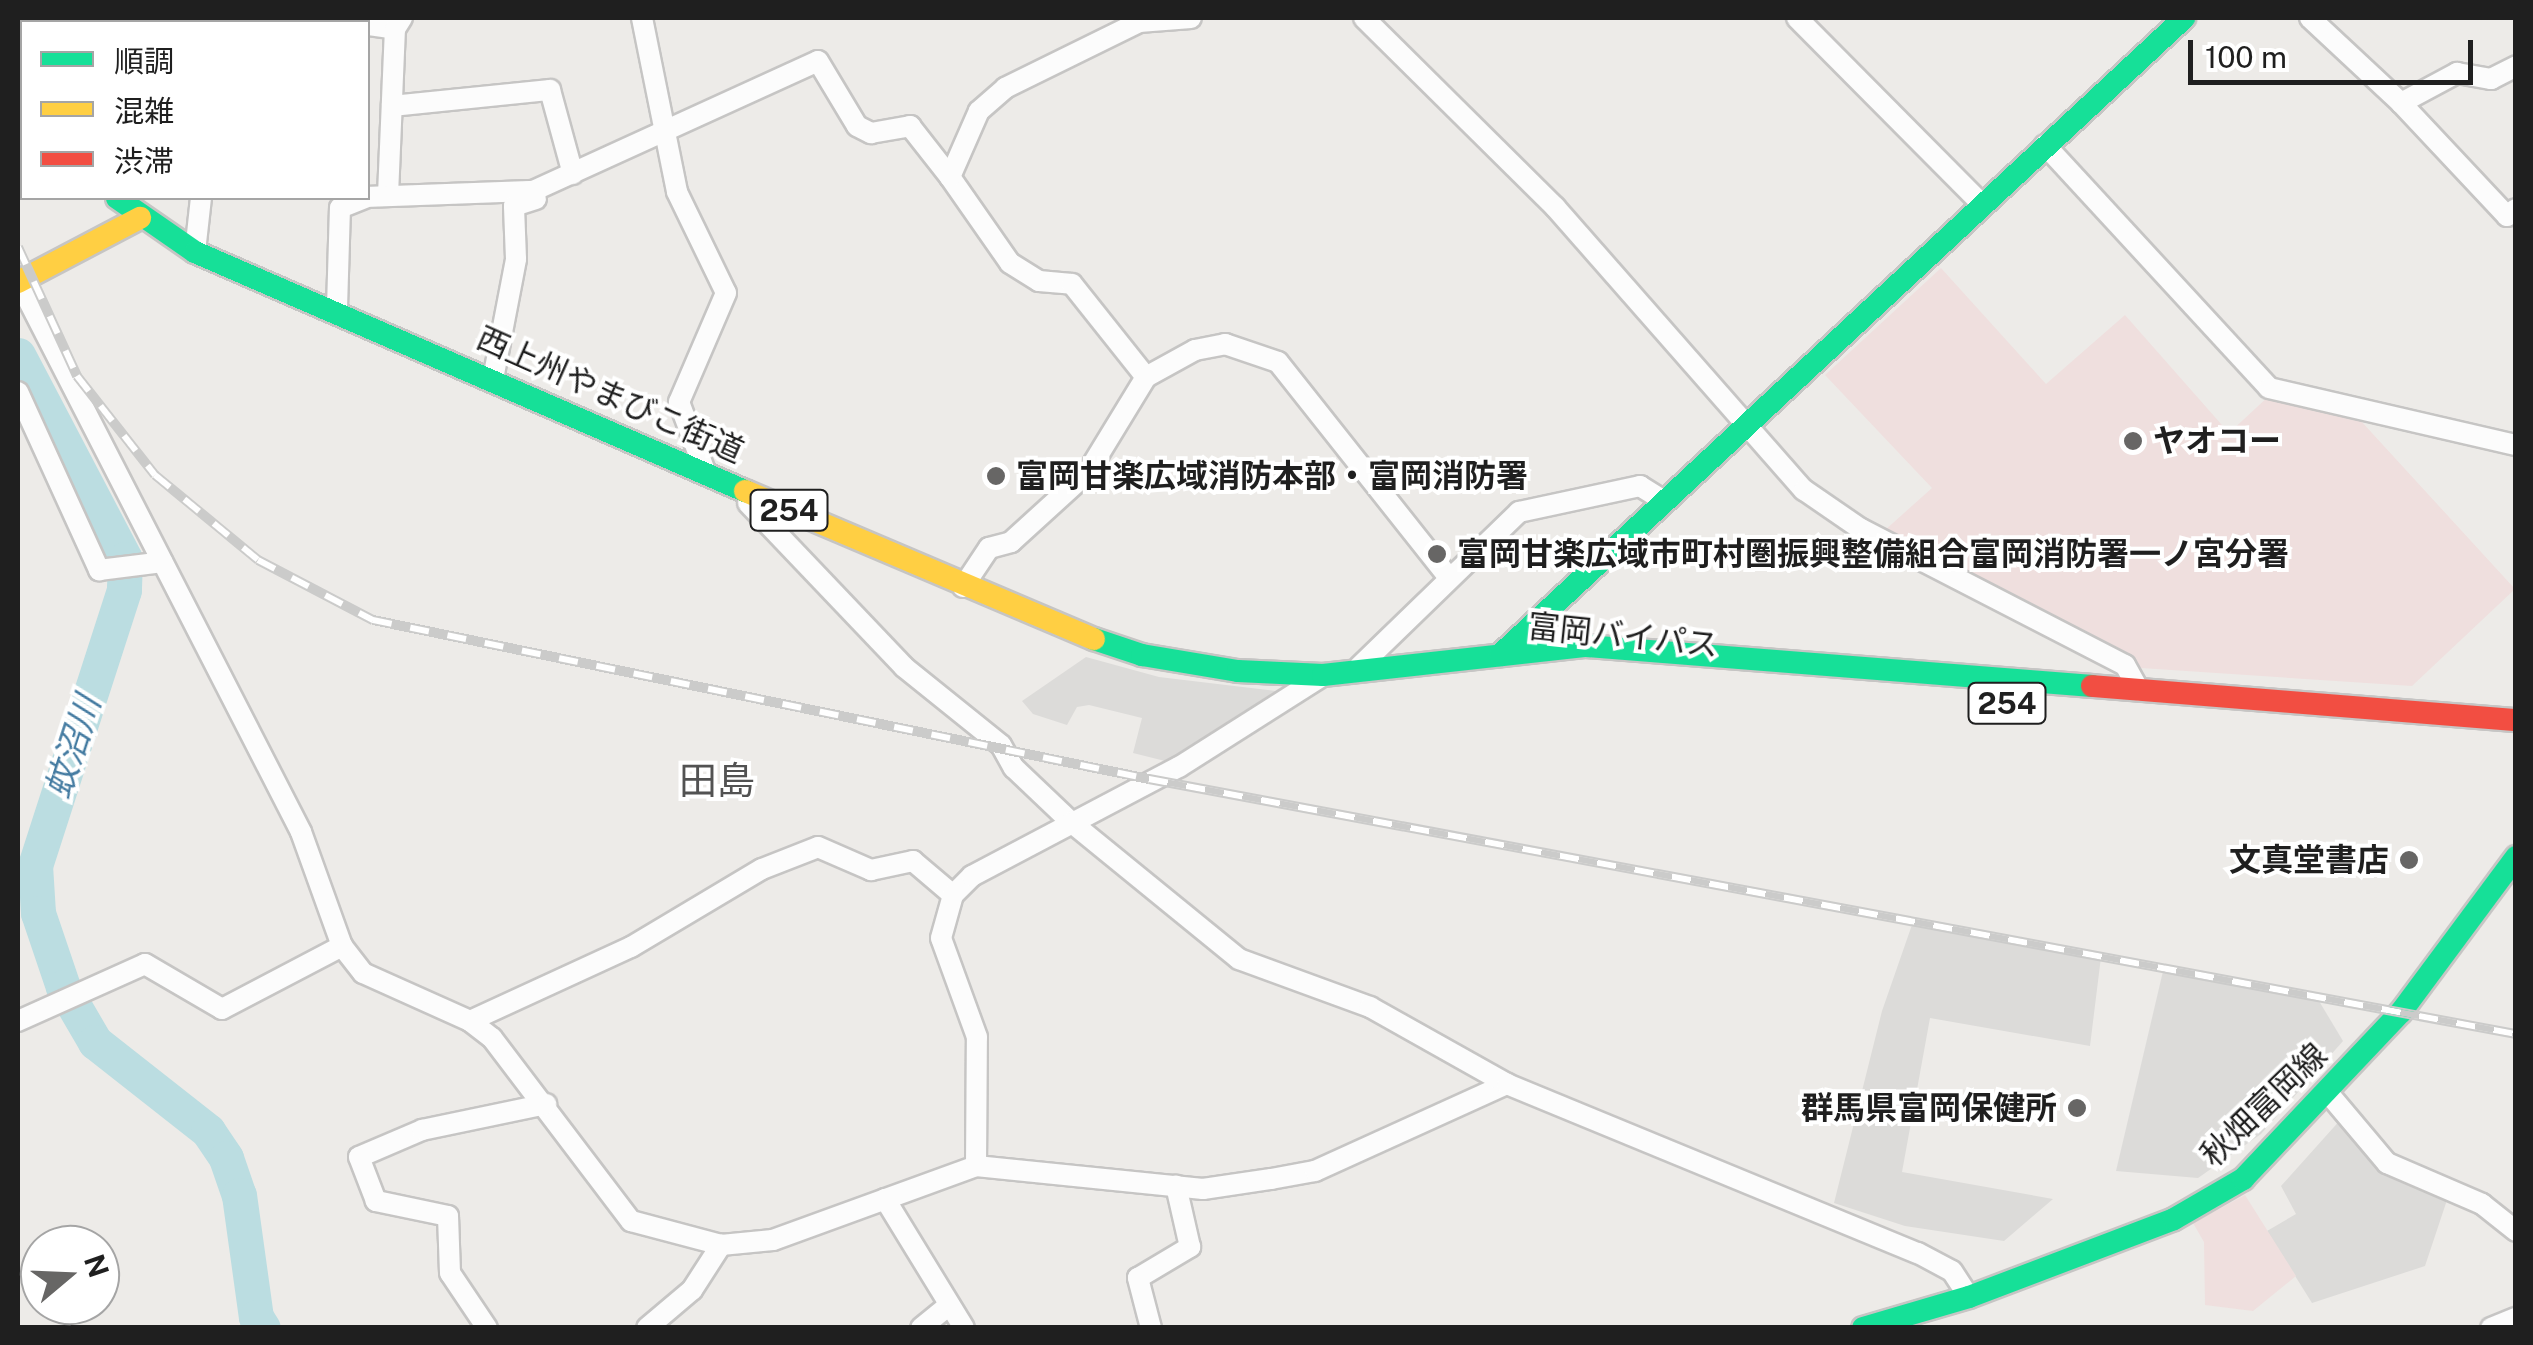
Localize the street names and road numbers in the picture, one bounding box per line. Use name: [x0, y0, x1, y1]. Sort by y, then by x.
street label: 西上州やまびこ街道: [471, 319, 749, 471]
road number: 254: [749, 485, 829, 535]
street label: 富岡バイパス: [1526, 607, 1720, 665]
road number: 254: [1967, 678, 2047, 728]
street label: 秋畑富岡線: [2193, 1036, 2335, 1174]

